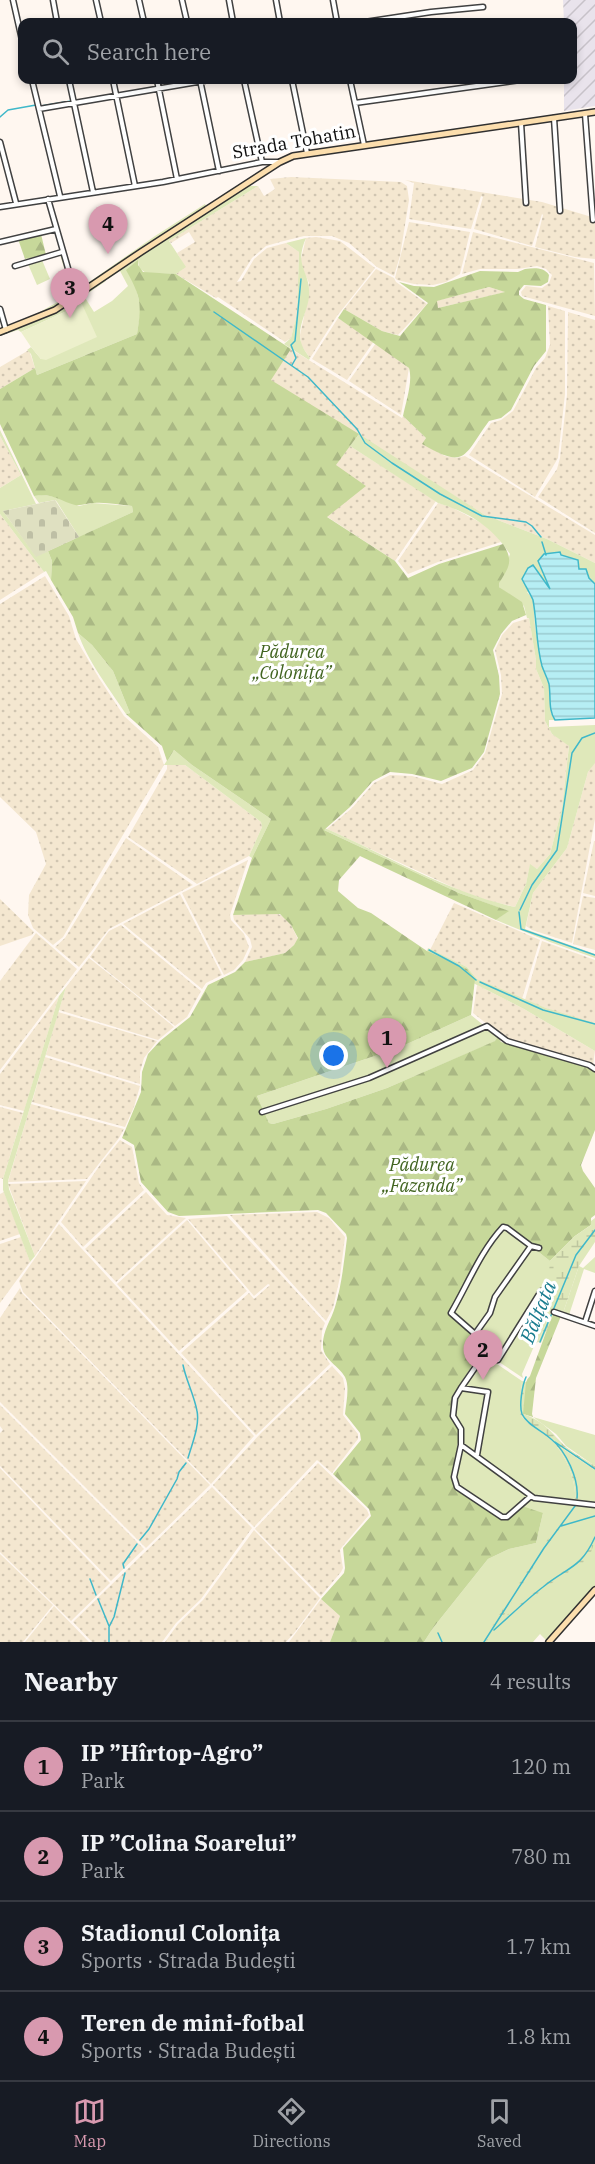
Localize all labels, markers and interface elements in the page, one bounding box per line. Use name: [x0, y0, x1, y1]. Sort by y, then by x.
search box: [18, 18, 577, 84]
icon: search: [39, 35, 72, 68]
text: Search here: [87, 37, 211, 66]
street label: Strada Tohatin: [230, 119, 358, 164]
pin: 4: [88, 204, 128, 254]
pin: 3: [50, 268, 90, 318]
park label: Pădurea „Colonița”: [252, 640, 333, 684]
pin: 1: [368, 1018, 406, 1068]
your location: [319, 1041, 348, 1070]
park label: Pădurea „Fazenda”: [381, 1153, 463, 1197]
water label: Bălţata: [513, 1277, 562, 1348]
pin: 2: [464, 1330, 502, 1380]
text: Nearby: [24, 1664, 118, 1698]
text: 4 results: [490, 1668, 571, 1695]
text: IP ”Hîrtop-Agro”: [81, 1738, 263, 1767]
text: 1: [38, 1753, 50, 1780]
text: 120 m: [511, 1753, 571, 1780]
text: Park: [81, 1767, 125, 1794]
text: IP ”Colina Soarelui”: [81, 1828, 297, 1857]
text: 2: [38, 1843, 50, 1870]
text: 780 m: [511, 1843, 571, 1870]
text: Park: [81, 1857, 125, 1884]
text: Stadionul Colonița: [81, 1918, 281, 1947]
text: 3: [38, 1933, 50, 1960]
text: 1.7 km: [506, 1933, 571, 1960]
text: Sports · Strada Budești: [81, 1947, 296, 1974]
text: Teren de mini-fotbal: [81, 2008, 304, 2037]
text: 4: [38, 2023, 50, 2050]
text: 1.8 km: [506, 2023, 571, 2050]
text: Sports · Strada Budești: [81, 2037, 296, 2064]
tab: Map: [73, 2095, 106, 2151]
tab: Directions: [253, 2095, 331, 2151]
tab: Saved: [477, 2095, 522, 2151]

